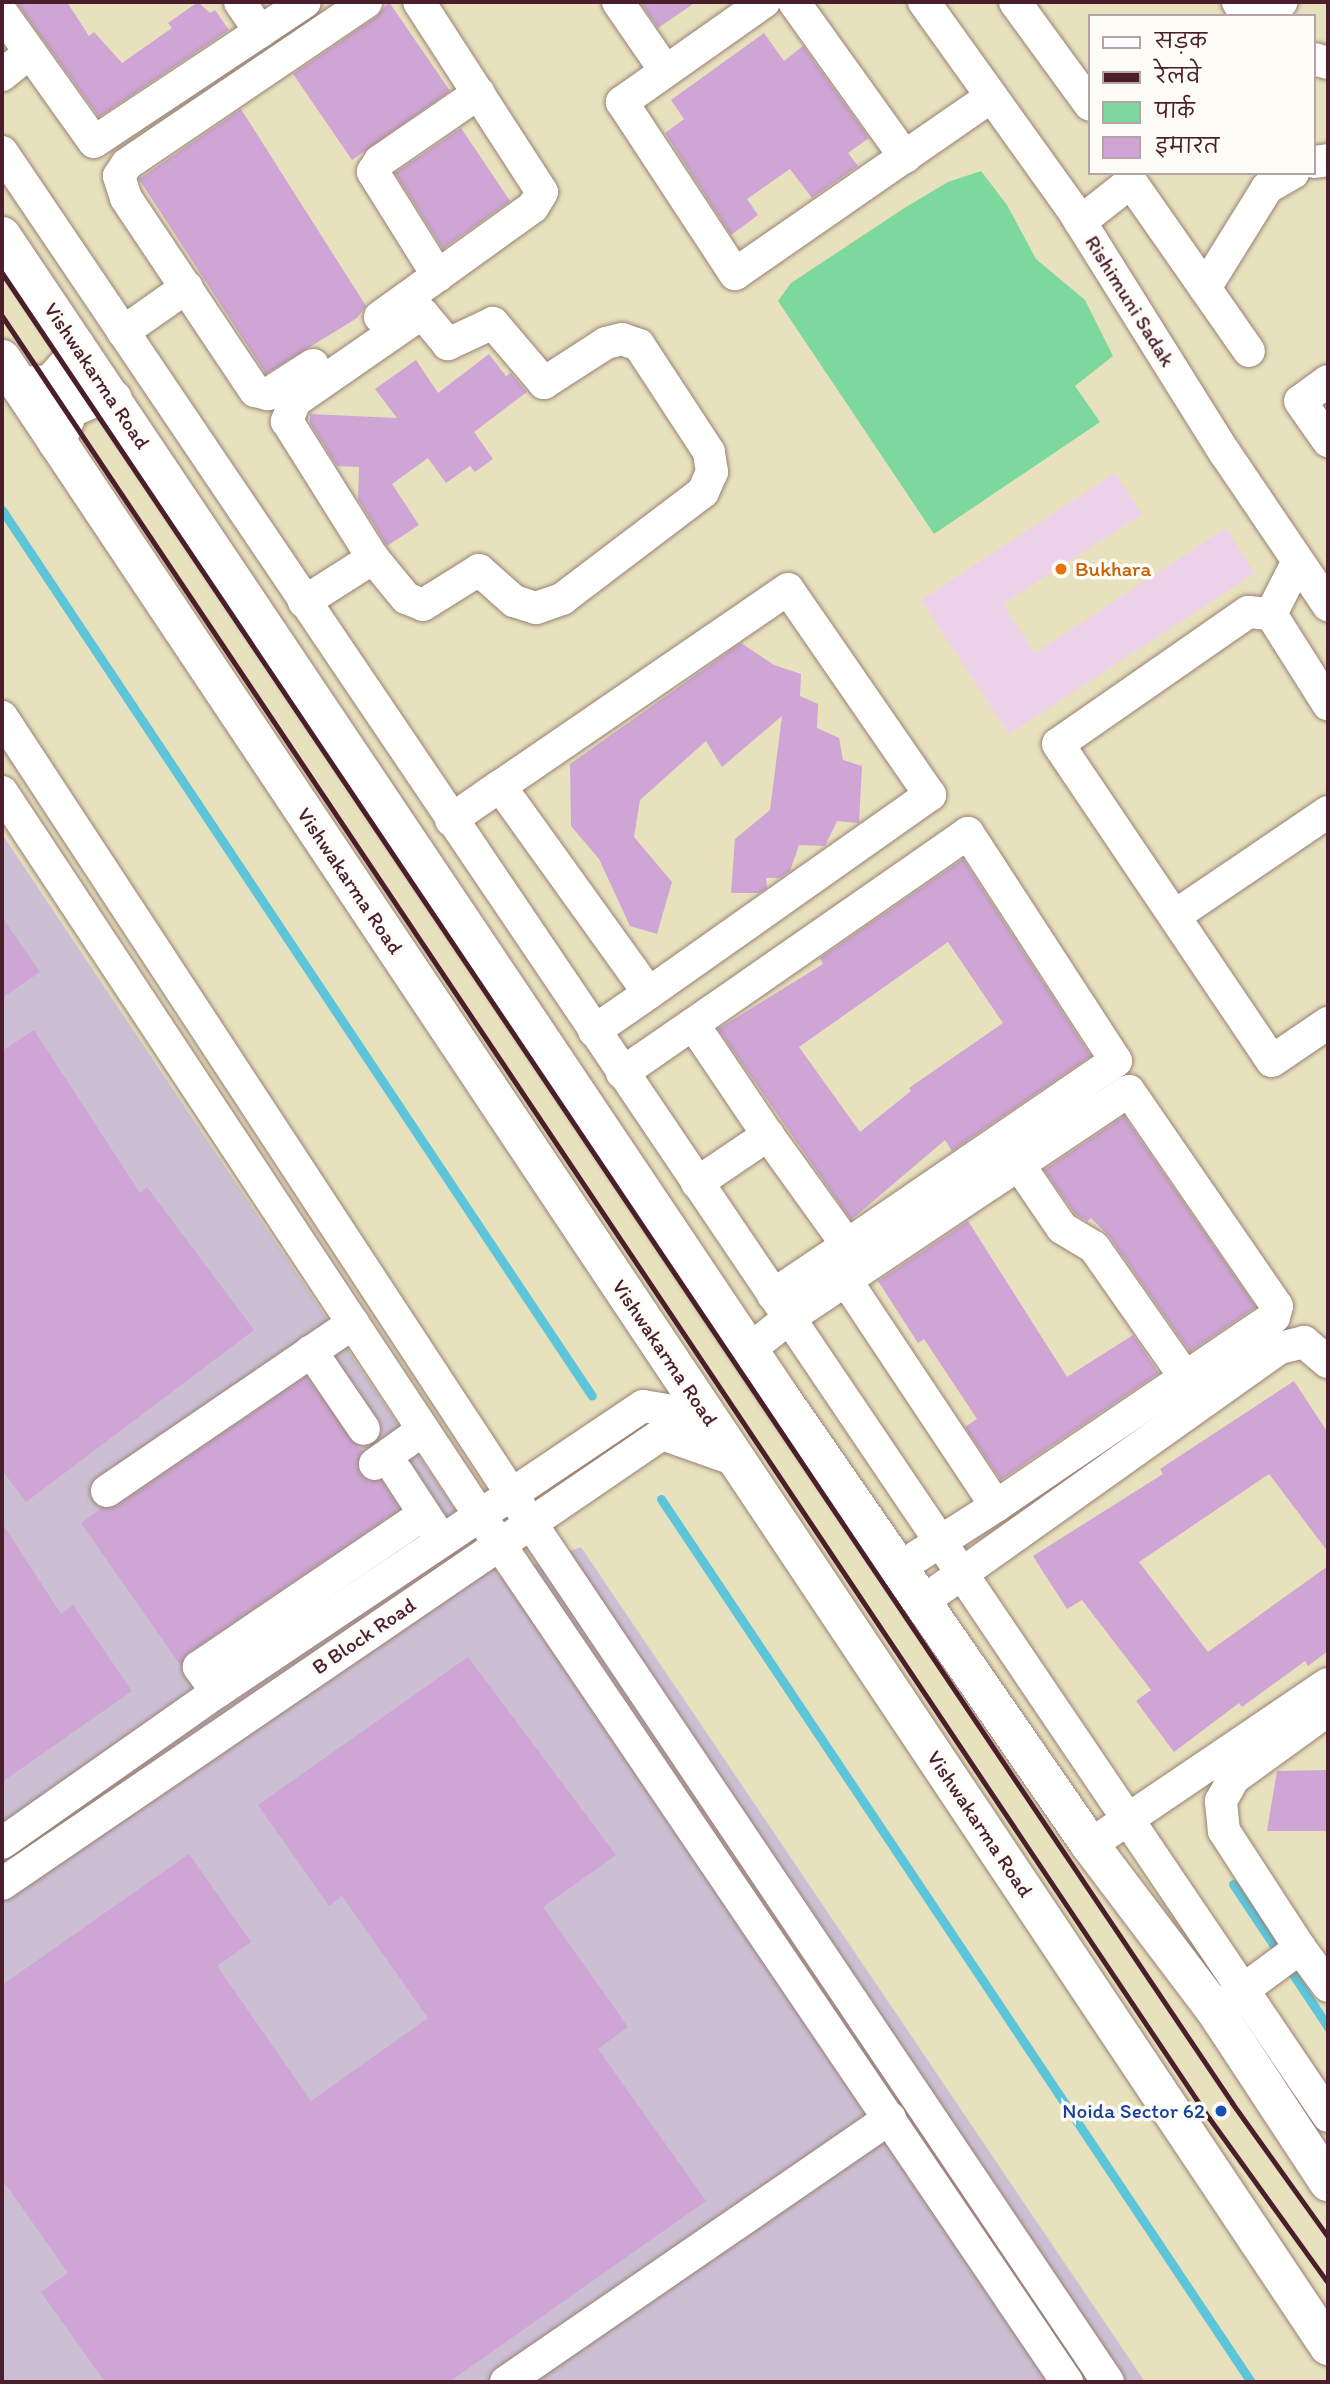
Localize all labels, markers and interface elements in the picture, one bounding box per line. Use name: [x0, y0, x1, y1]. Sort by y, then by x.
legend: [1088, 14, 1316, 175]
text: सड़क: [1155, 28, 1207, 53]
text: रेलवे: [1155, 63, 1201, 88]
text: पार्क: [1155, 98, 1195, 123]
text: इमारत: [1155, 133, 1219, 158]
street label: Rishimuni Sadak: [1080, 231, 1180, 371]
street label: Vishwakarma Road: [39, 298, 155, 454]
place label: Bukhara: [1075, 556, 1151, 582]
marker: Bukhara: [1053, 561, 1069, 577]
street label: Vishwakarma Road: [292, 803, 408, 959]
street label: Vishwakarma Road: [607, 1275, 723, 1431]
street label: B Block Road: [308, 1592, 420, 1680]
street label: Vishwakarma Road: [922, 1746, 1038, 1902]
place label: Noida Sector 62: [1062, 2098, 1205, 2124]
marker: Noida Sector 62: [1211, 2101, 1231, 2121]

